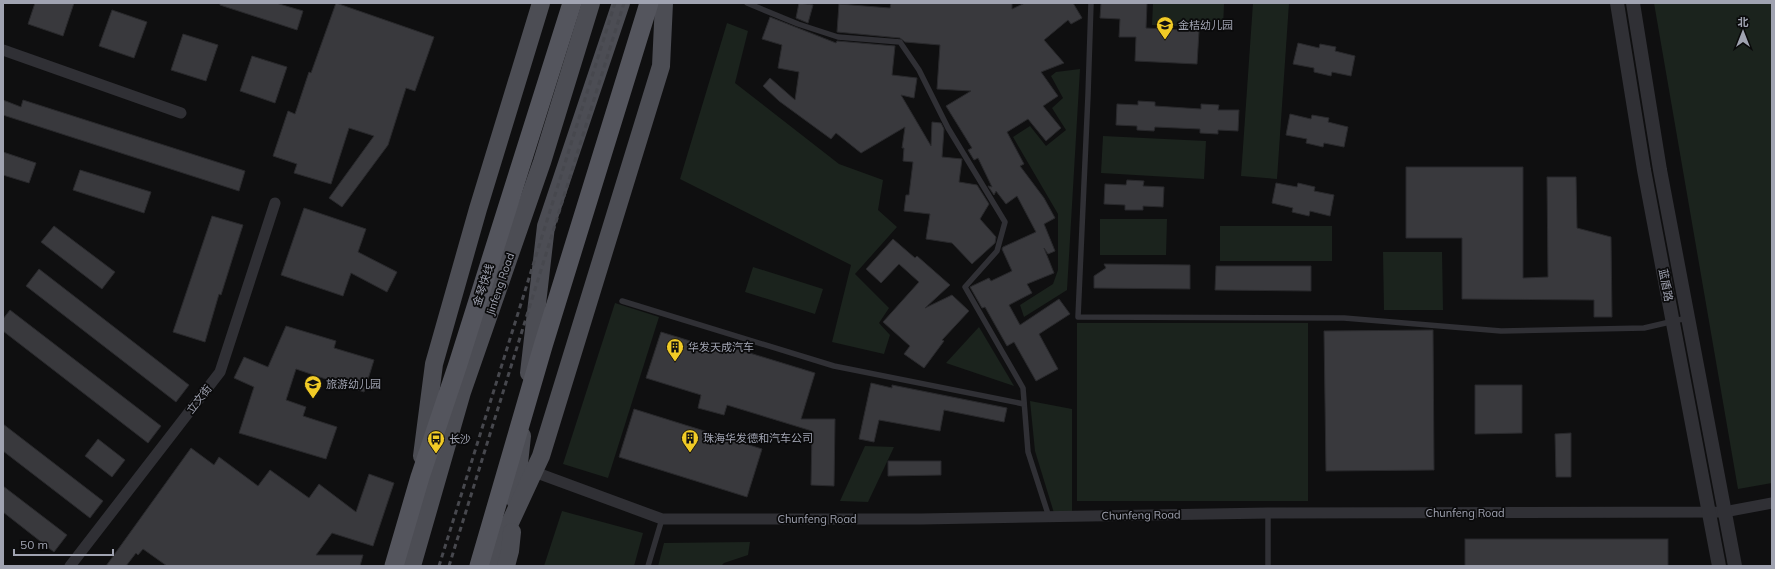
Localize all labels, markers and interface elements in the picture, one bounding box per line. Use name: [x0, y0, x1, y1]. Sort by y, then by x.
north arrow: [1723, 12, 1763, 52]
school or university icon: 金桔幼儿园: [1155, 15, 1175, 40]
text: 北: [1738, 15, 1749, 29]
place label: 金桔幼儿园: [1178, 18, 1233, 32]
street label: Jinfeng Road: [483, 251, 517, 317]
street label: 金琴快线: [470, 262, 496, 308]
street label: 蓝盾路: [1656, 267, 1676, 303]
building icon: 华发天成汽车: [665, 337, 685, 362]
place label: 华发天成汽车: [688, 340, 754, 354]
school or university icon: 旅游幼儿园: [303, 374, 323, 399]
place label: 旅游幼儿园: [326, 377, 381, 391]
street label: 立文街: [183, 382, 215, 416]
building icon: 珠海华发德和汽车公司: [680, 428, 700, 453]
bus stop icon: 长沙: [426, 429, 446, 454]
place label: 珠海华发德和汽车公司: [703, 431, 813, 445]
place label: 长沙: [449, 432, 471, 446]
street label: Chunfeng Road: [1425, 506, 1505, 520]
street label: Chunfeng Road: [1101, 507, 1181, 523]
street label: Chunfeng Road: [777, 512, 857, 526]
scale bar: [14, 531, 113, 557]
text: 50 m: [20, 537, 48, 552]

